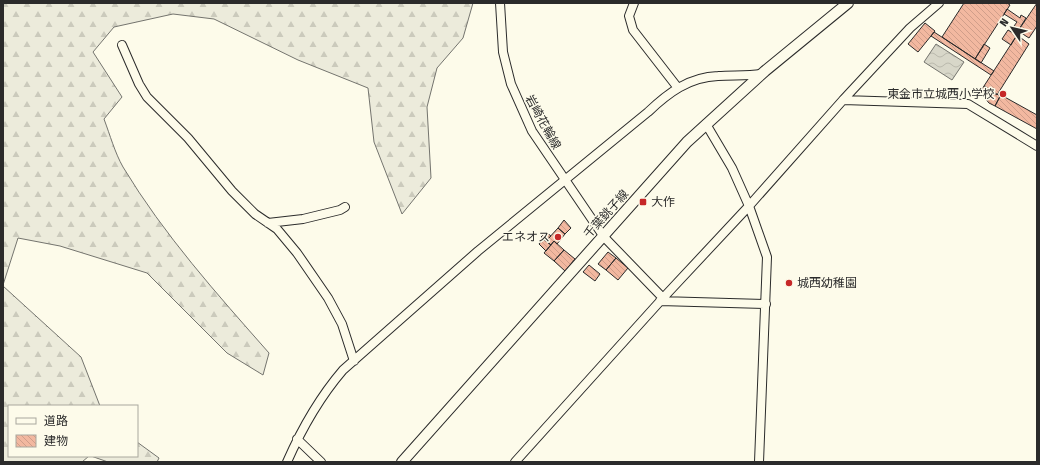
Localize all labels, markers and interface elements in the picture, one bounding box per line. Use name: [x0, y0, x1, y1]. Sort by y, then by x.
north arrow: [992, 8, 1032, 48]
text: N: [997, 16, 1011, 29]
place label: 東金市立城西小学校: [887, 87, 995, 101]
marker: 東金市立城西小学校: [998, 89, 1008, 99]
street label: 岩崎花輪線: [522, 92, 564, 152]
street label: 千葉銚子線: [581, 187, 631, 241]
place label: 大作: [651, 195, 675, 209]
marker: 大作: [638, 197, 648, 207]
place label: エネオス: [502, 230, 550, 244]
marker: エネオス: [553, 232, 563, 242]
place label: 城西幼稚園: [797, 276, 857, 290]
marker: 城西幼稚園: [784, 278, 794, 288]
legend: [8, 405, 138, 457]
text: 道路: [44, 414, 68, 428]
text: 建物: [44, 434, 68, 448]

